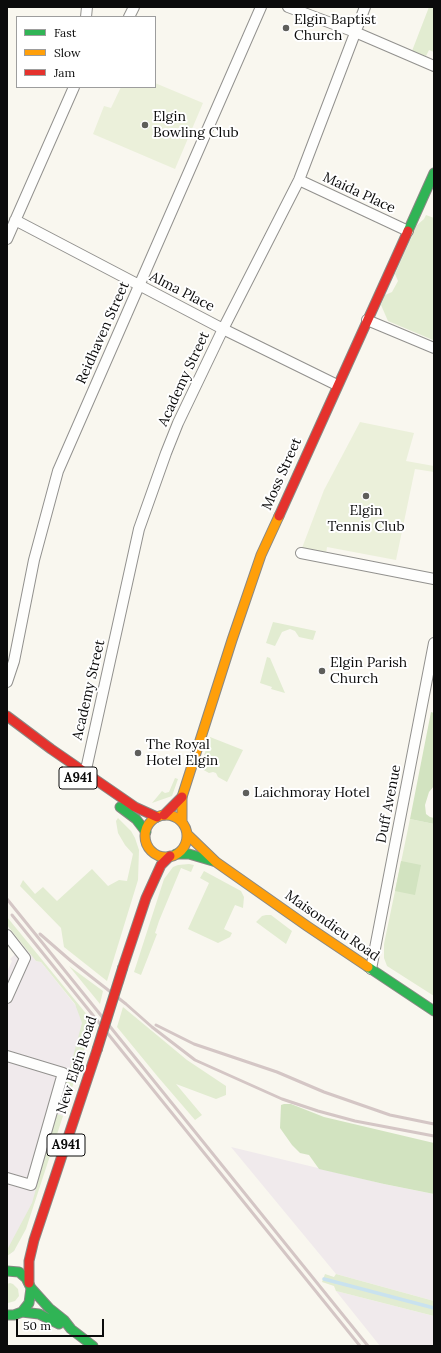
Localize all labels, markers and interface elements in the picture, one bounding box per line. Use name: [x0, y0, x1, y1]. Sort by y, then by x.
place label: Elgin Baptist Church: [294, 12, 376, 44]
legend: [16, 16, 156, 88]
marker: Elgin Baptist Church: [281, 23, 291, 33]
text: Fast: [54, 25, 77, 40]
text: Slow: [54, 45, 81, 60]
text: Jam: [54, 65, 75, 80]
place label: Elgin Bowling Club: [153, 109, 239, 142]
marker: Elgin Bowling Club: [140, 120, 150, 130]
street label: Maida Place: [320, 169, 398, 217]
street label: Alma Place: [147, 269, 217, 315]
street label: Reidhaven Street: [73, 279, 133, 387]
street label: Academy Street: [155, 329, 213, 429]
street label: Moss Street: [259, 435, 305, 513]
marker: Elgin Tennis Club: [361, 491, 371, 501]
place label: Elgin Tennis Club: [327, 503, 405, 536]
street label: Academy Street: [69, 638, 109, 742]
place label: Elgin Parish Church: [330, 655, 407, 688]
marker: Elgin Parish Church: [317, 666, 327, 676]
place label: The Royal Hotel Elgin: [146, 737, 218, 770]
marker: The Royal Hotel Elgin: [133, 748, 143, 758]
street label: Duff Avenue: [373, 763, 405, 845]
road number: A941: [59, 767, 97, 789]
place label: Laichmoray Hotel: [254, 785, 370, 801]
marker: Laichmoray Hotel: [241, 788, 251, 798]
street label: Maisondieu Road: [281, 887, 383, 965]
street label: New Elgin Road: [53, 1014, 101, 1116]
road number: A941: [47, 1134, 85, 1156]
scale bar: [18, 1311, 106, 1337]
text: 50 m: [23, 1318, 51, 1333]

